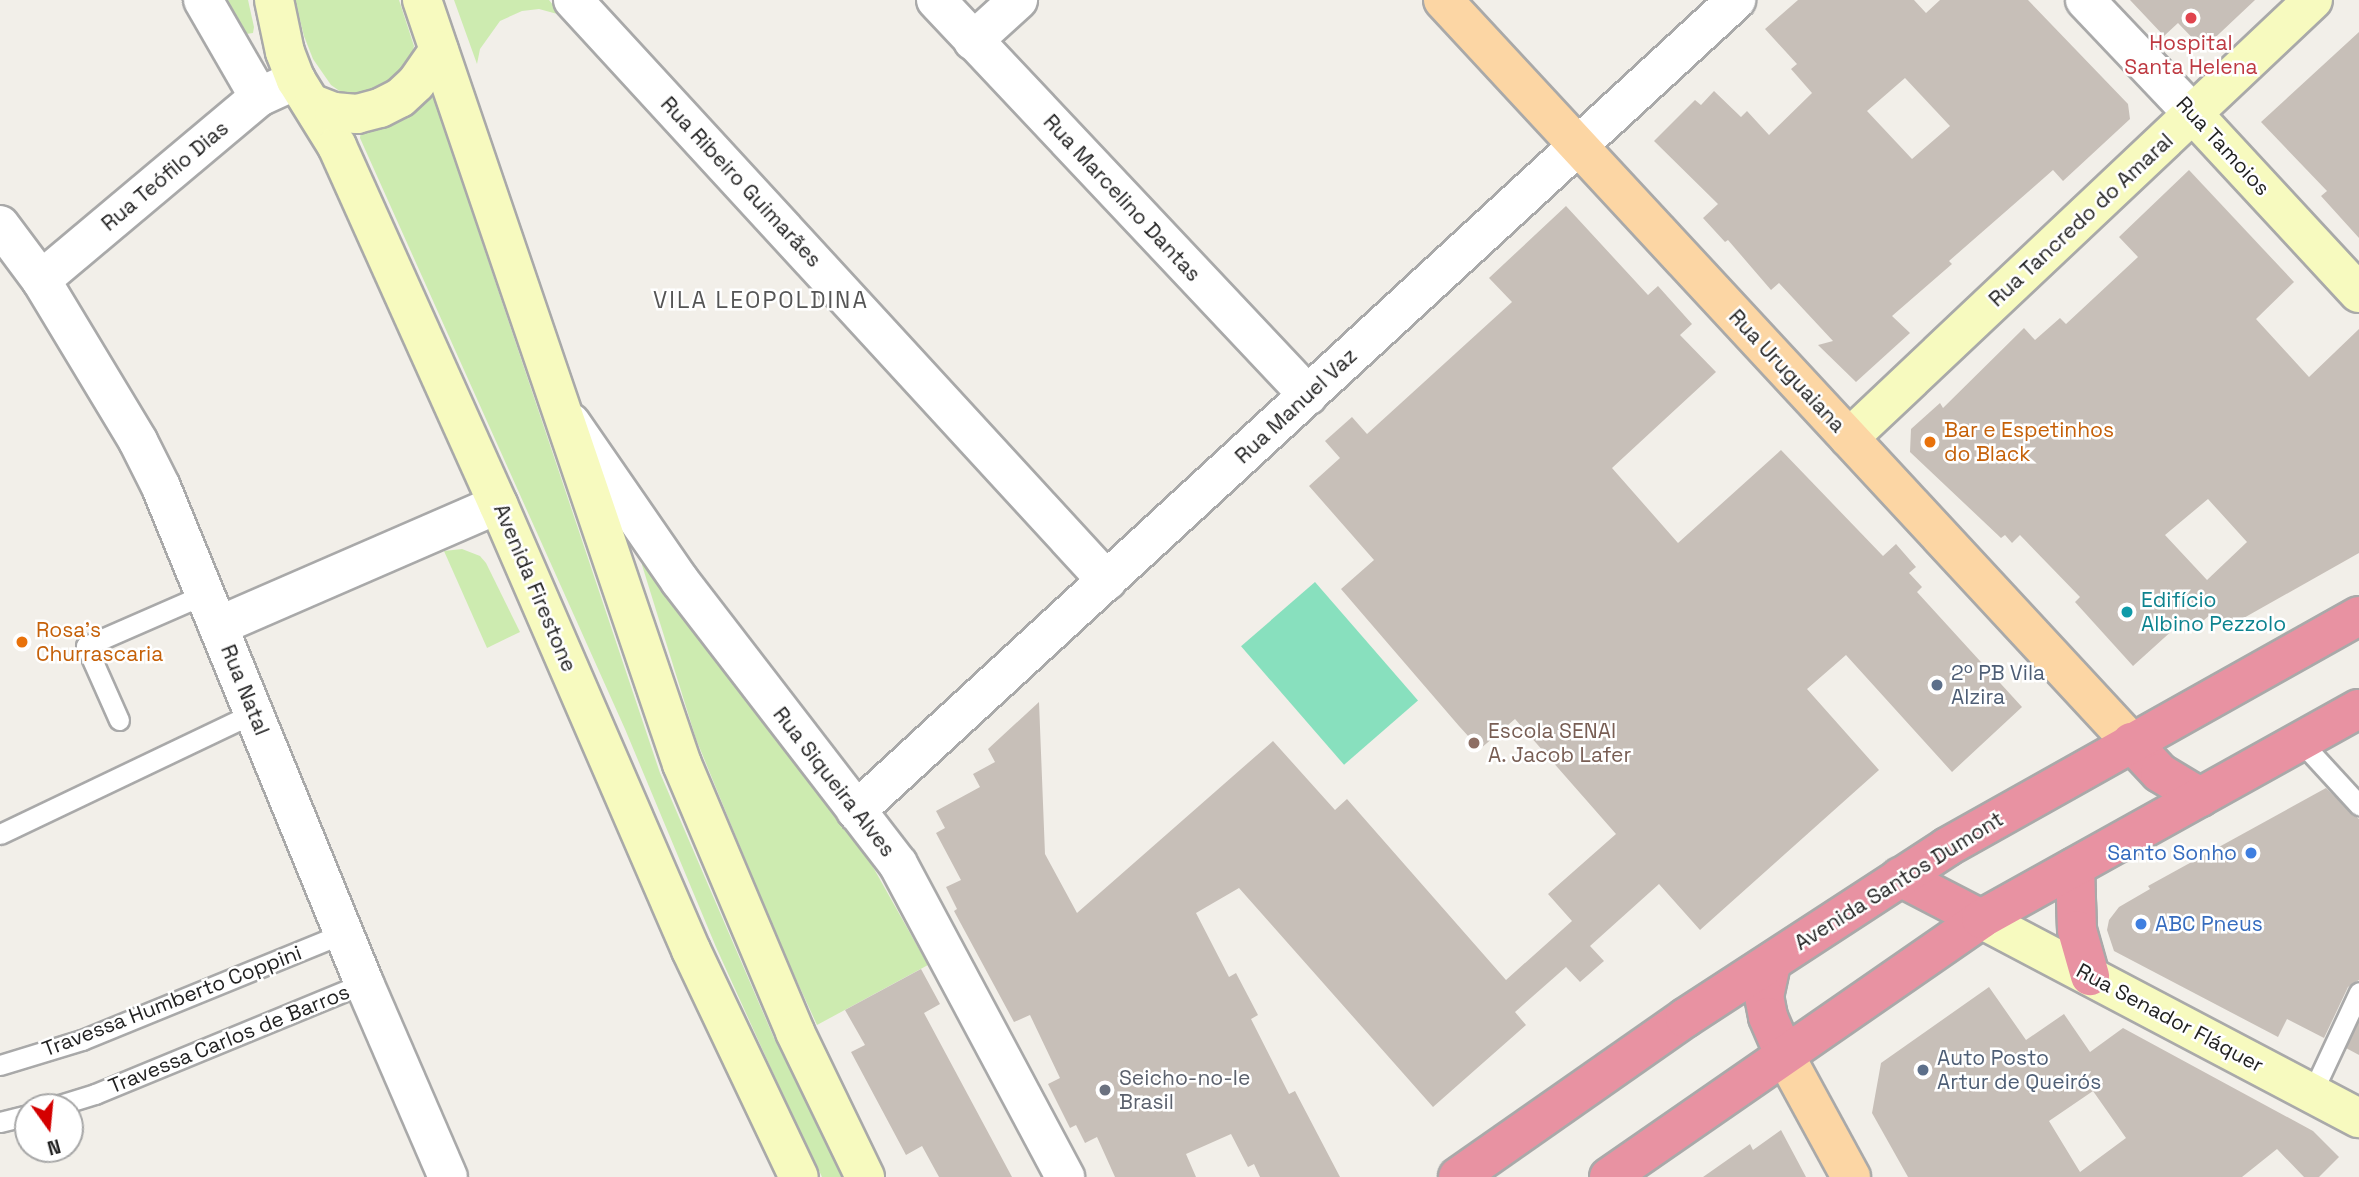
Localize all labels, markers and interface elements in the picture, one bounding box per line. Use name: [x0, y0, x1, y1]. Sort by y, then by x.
marker: Hospital Santa Helena: [2181, 8, 2201, 28]
place label: Hospital Santa Helena: [2124, 30, 2258, 80]
street label: Rua Tamoios: [2171, 91, 2275, 201]
street label: Rua Ribeiro Guimarães: [655, 92, 827, 272]
street label: Rua Marcelino Dantas: [1038, 109, 1206, 287]
street label: Rua Teófilo Dias: [96, 115, 234, 237]
street label: Rua Tancredo do Amaral: [1983, 128, 2179, 312]
district label: VILA LEOPOLDINA: [655, 286, 867, 314]
street label: Rua Uruguaiana: [1724, 304, 1850, 438]
street label: Rua Manuel Vaz: [1230, 343, 1362, 469]
place label: Bar e Espetinhos do Black: [1944, 417, 2114, 467]
marker: Bar e Espetinhos do Black: [1922, 434, 1938, 450]
street label: Avenida Firestone: [488, 500, 582, 676]
place label: Edifício Albino Pezzolo: [2141, 587, 2286, 637]
marker: Edifício Albino Pezzolo: [2119, 604, 2135, 620]
place label: Rosa's Churrascaria: [36, 617, 163, 667]
marker: Rosa's Churrascaria: [14, 634, 30, 650]
street label: Rua Natal: [215, 641, 275, 739]
place label: 2º PB Vila Alzira: [1951, 660, 2045, 710]
marker: 2º PB Vila Alzira: [1929, 677, 1945, 693]
street label: Rua Siqueira Alves: [768, 702, 900, 862]
place label: Escola SENAI A. Jacob Lafer: [1488, 718, 1632, 768]
marker: Escola SENAI A. Jacob Lafer: [1466, 735, 1482, 751]
street label: Avenida Santos Dumont: [1790, 806, 2008, 956]
place label: Santo Sonho: [2107, 840, 2237, 866]
marker: Santo Sonho: [2243, 845, 2259, 861]
place label: ABC Pneus: [2155, 911, 2263, 937]
marker: ABC Pneus: [2133, 916, 2149, 932]
street label: Travessa Humberto Coppini: [39, 940, 305, 1062]
street label: Rua Senador Fláquer: [2072, 958, 2268, 1078]
street label: Travessa Carlos de Barros: [105, 979, 353, 1099]
place label: Auto Posto Artur de Queirós: [1937, 1045, 2101, 1095]
marker: Auto Posto Artur de Queirós: [1915, 1062, 1931, 1078]
place label: Seicho-no-Ie Brasil: [1119, 1065, 1250, 1115]
marker: Seicho-no-Ie Brasil: [1097, 1082, 1113, 1098]
north arrow: [14, 1093, 84, 1163]
text: N: [45, 1133, 63, 1161]

